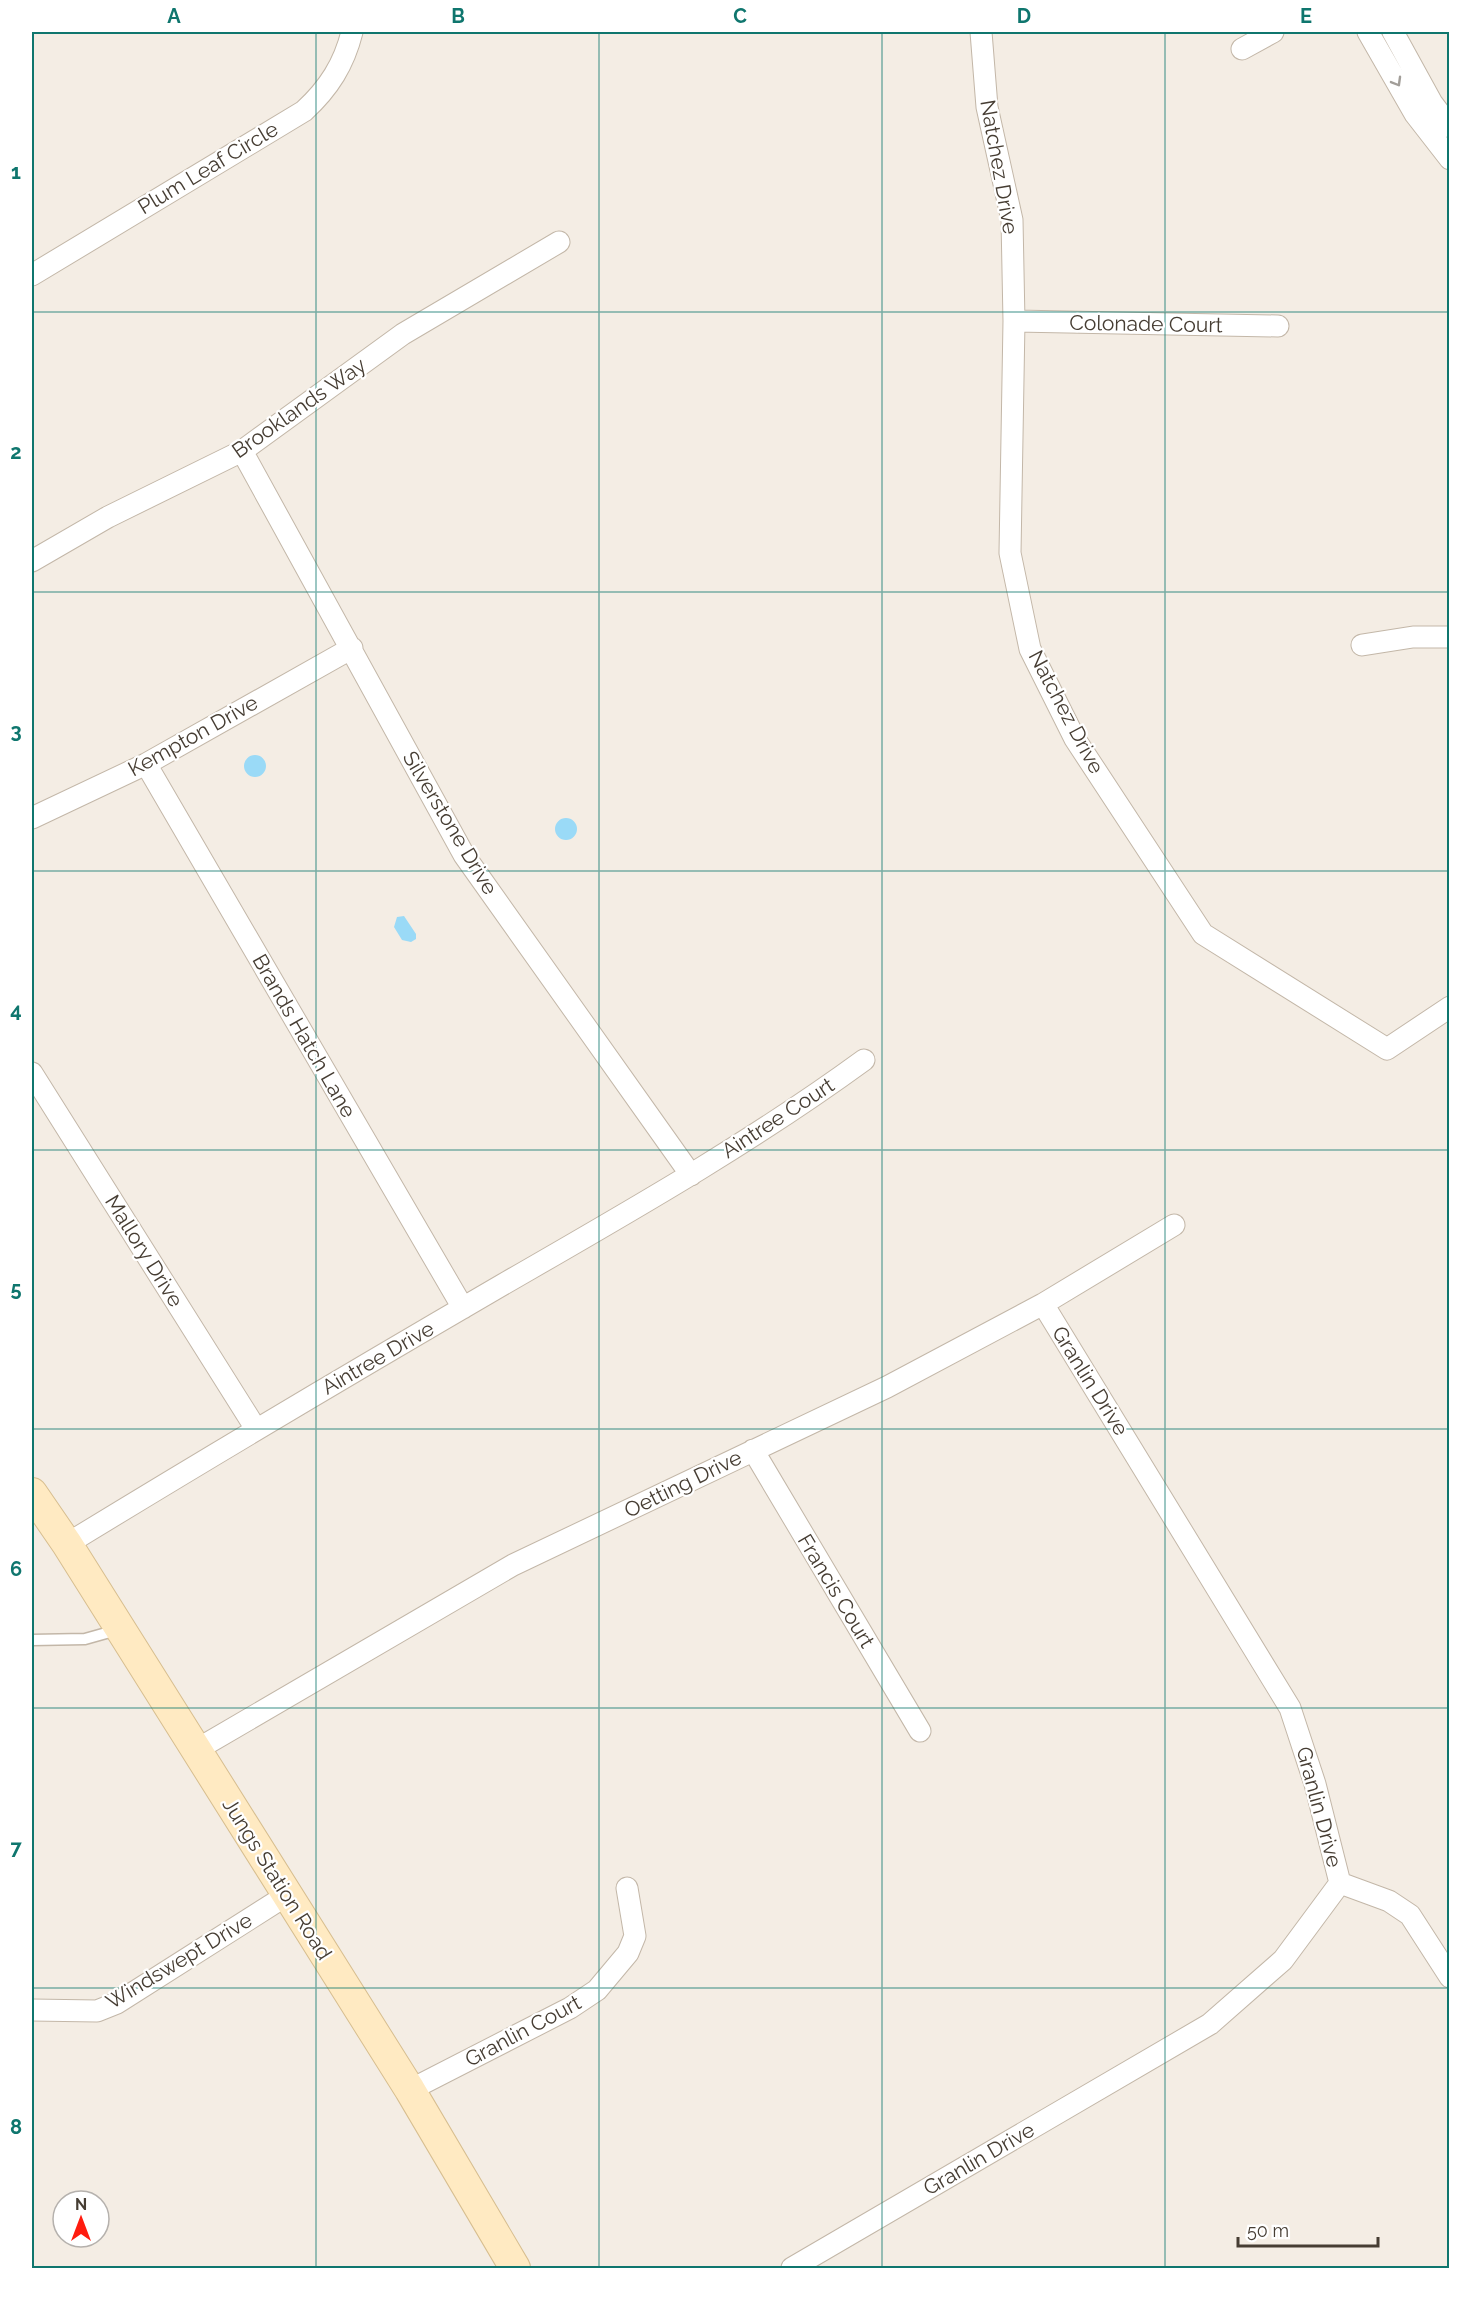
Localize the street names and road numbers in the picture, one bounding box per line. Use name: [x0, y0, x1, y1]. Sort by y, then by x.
street label: Natchez Drive: [975, 98, 1024, 236]
street label: Plum Leaf Circle: [133, 116, 282, 219]
street label: Colonade Court: [1069, 310, 1223, 337]
street label: Brooklands Way: [227, 352, 370, 463]
street label: Natchez Drive: [1023, 646, 1109, 778]
street label: Kempton Drive: [124, 690, 262, 781]
street label: Silverstone Drive: [398, 747, 503, 899]
street label: Brands Hatch Lane: [247, 950, 361, 1122]
street label: Aintree Court: [717, 1072, 839, 1163]
street label: Mallory Drive: [100, 1190, 189, 1311]
street label: Aintree Drive: [317, 1315, 438, 1400]
street label: Granlin Drive: [1047, 1322, 1134, 1440]
street label: Oetting Drive: [620, 1444, 745, 1523]
street label: Francis Court: [793, 1529, 880, 1652]
street label: Granlin Drive: [1291, 1744, 1348, 1870]
street label: Jungs Station Road: [217, 1793, 337, 1964]
street label: Windswept Drive: [101, 1907, 256, 2014]
street label: Granlin Court: [461, 1990, 585, 2072]
street label: Granlin Drive: [919, 2117, 1039, 2200]

